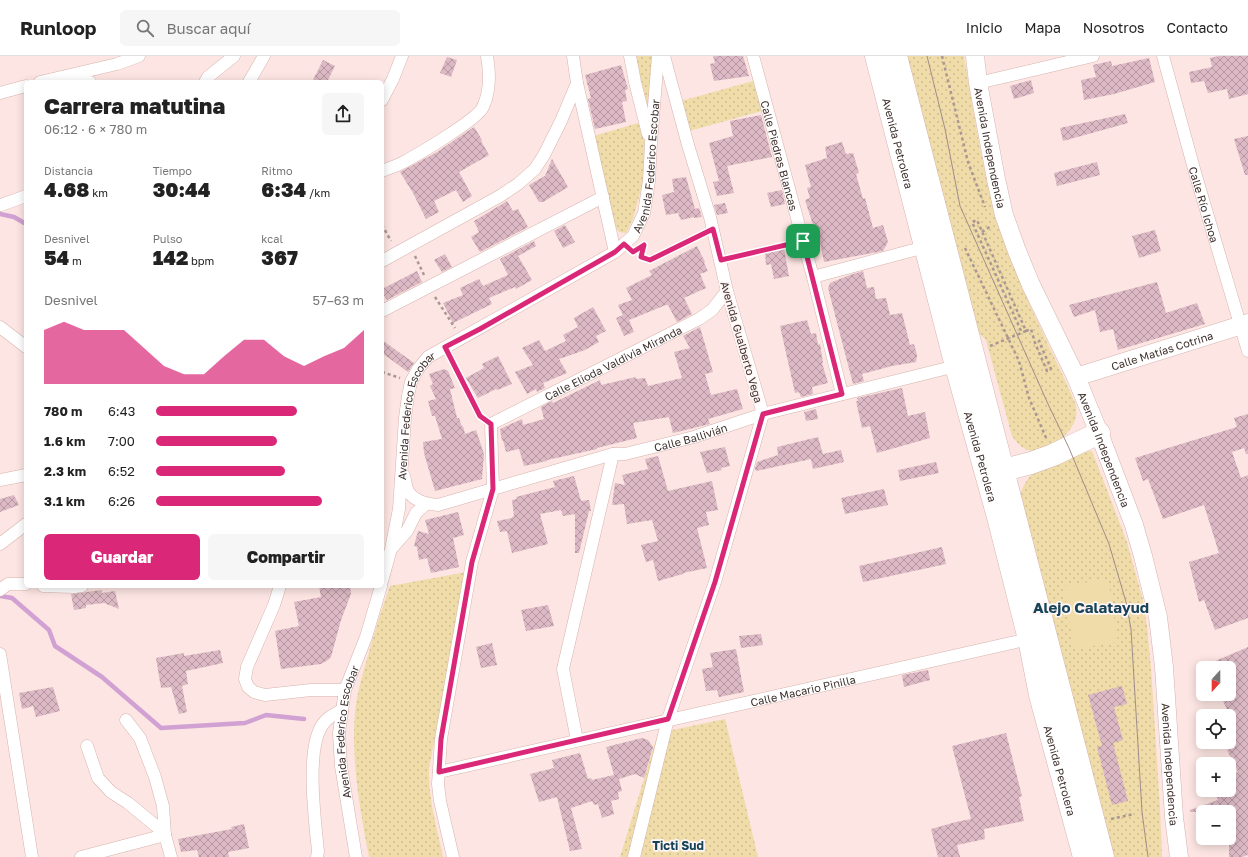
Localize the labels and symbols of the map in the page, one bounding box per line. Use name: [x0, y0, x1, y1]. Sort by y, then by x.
street label: Avenida Independencia: [972, 86, 1009, 209]
street label: Avenida Petrolera: [881, 96, 916, 190]
street label: Avenida Federico Escobar: [629, 98, 661, 235]
street label: Calle Piedras Blancas: [759, 99, 801, 212]
street label: Calle Río Ichoa: [1187, 165, 1222, 244]
pin: [786, 224, 820, 258]
street label: Avenida Gualberto Vega: [718, 280, 766, 404]
street label: Calle Elioda Valdivia Miranda: [542, 322, 684, 403]
street label: Calle Matías Cotrina: [1109, 328, 1215, 372]
street label: Avenida Federico Escobar: [394, 348, 438, 480]
street label: Avenida Independencia: [1076, 390, 1133, 509]
street label: Avenida Petrolera: [962, 410, 1000, 503]
street label: Calle Ballivián: [653, 420, 729, 453]
district label: Alejo Calatayud: [1033, 598, 1149, 616]
north arrow: [1196, 661, 1236, 701]
street label: Avenida Federico Escobar: [332, 663, 361, 800]
street label: Calle Macario Pinilla: [749, 672, 857, 708]
street label: Avenida Independencia: [1160, 702, 1182, 826]
street label: Avenida Petrolera: [1042, 724, 1079, 817]
district label: Ticti Sud: [652, 838, 704, 853]

